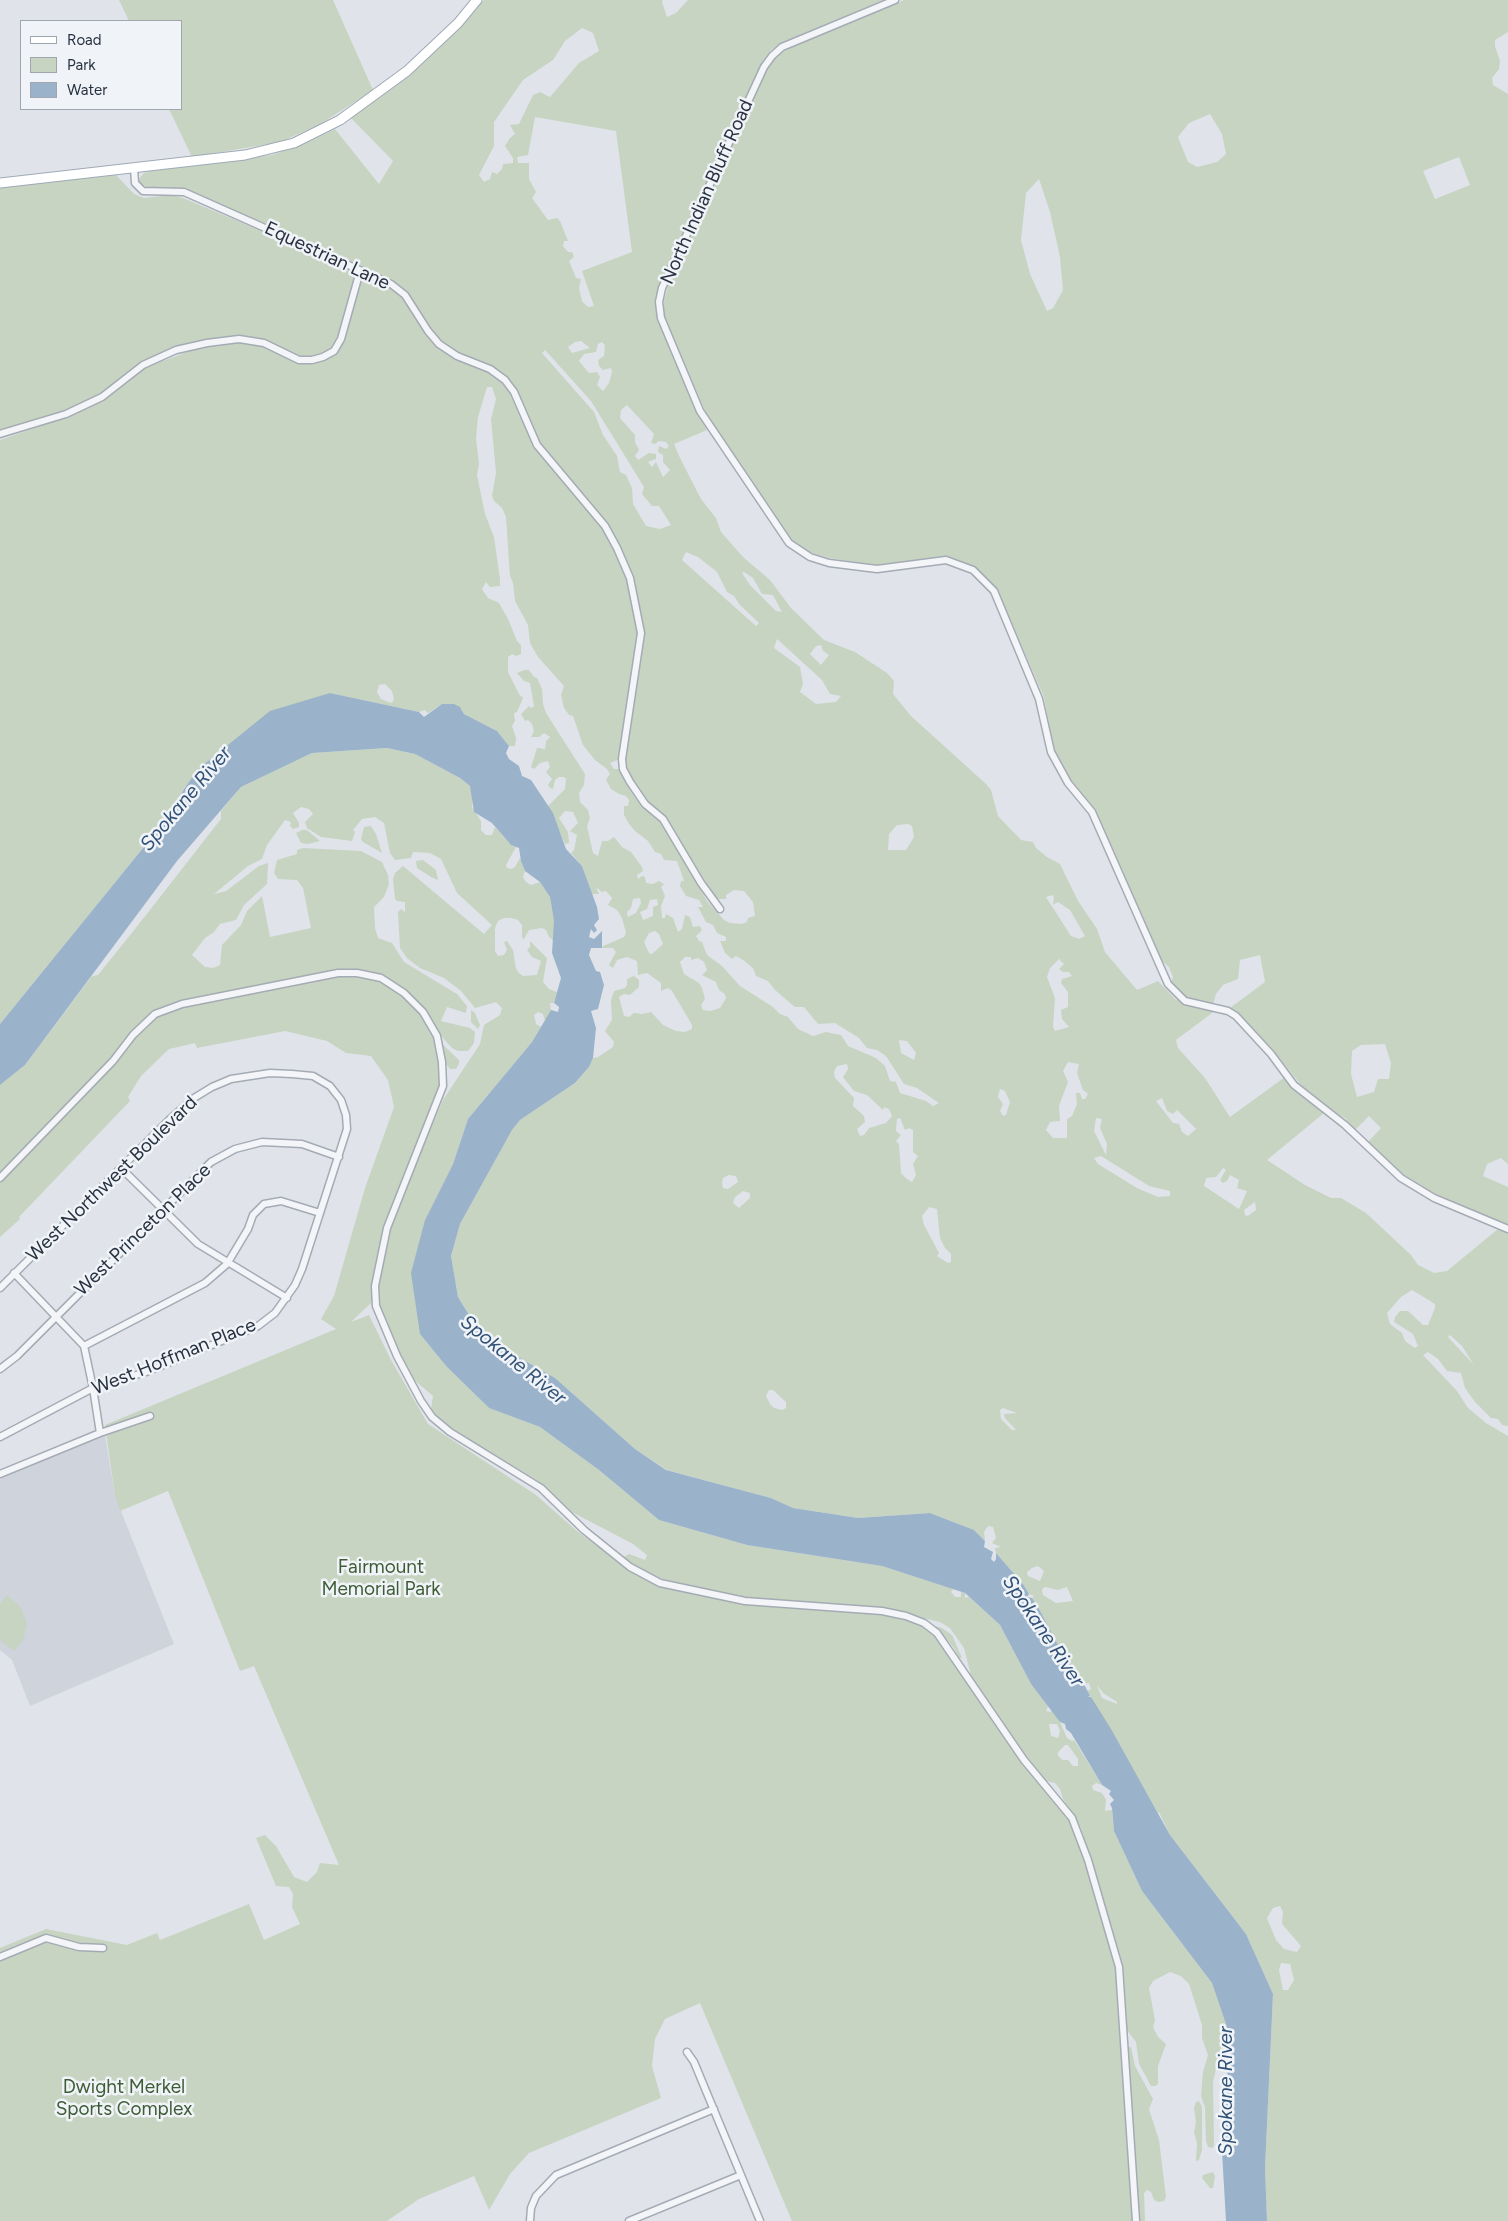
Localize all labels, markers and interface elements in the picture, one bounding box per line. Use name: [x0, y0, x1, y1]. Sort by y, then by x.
legend: [20, 20, 182, 110]
text: Road: [67, 31, 102, 49]
text: Park: [67, 56, 96, 74]
text: Water: [67, 81, 107, 99]
street label: North Indian Bluff Road: [656, 96, 758, 288]
street label: Equestrian Lane: [261, 217, 393, 295]
water label: Spokane River: [135, 742, 237, 856]
street label: West Northwest Boulevard: [22, 1091, 202, 1267]
street label: West Princeton Place: [70, 1159, 216, 1301]
water label: Spokane River: [455, 1310, 571, 1410]
street label: West Hoffman Place: [89, 1314, 259, 1400]
park label: Fairmount Memorial Park: [321, 1556, 441, 1600]
water label: Spokane River: [997, 1571, 1089, 1691]
water label: Spokane River: [1214, 2026, 1238, 2156]
park label: Dwight Merkel Sports Complex: [56, 2076, 192, 2120]

